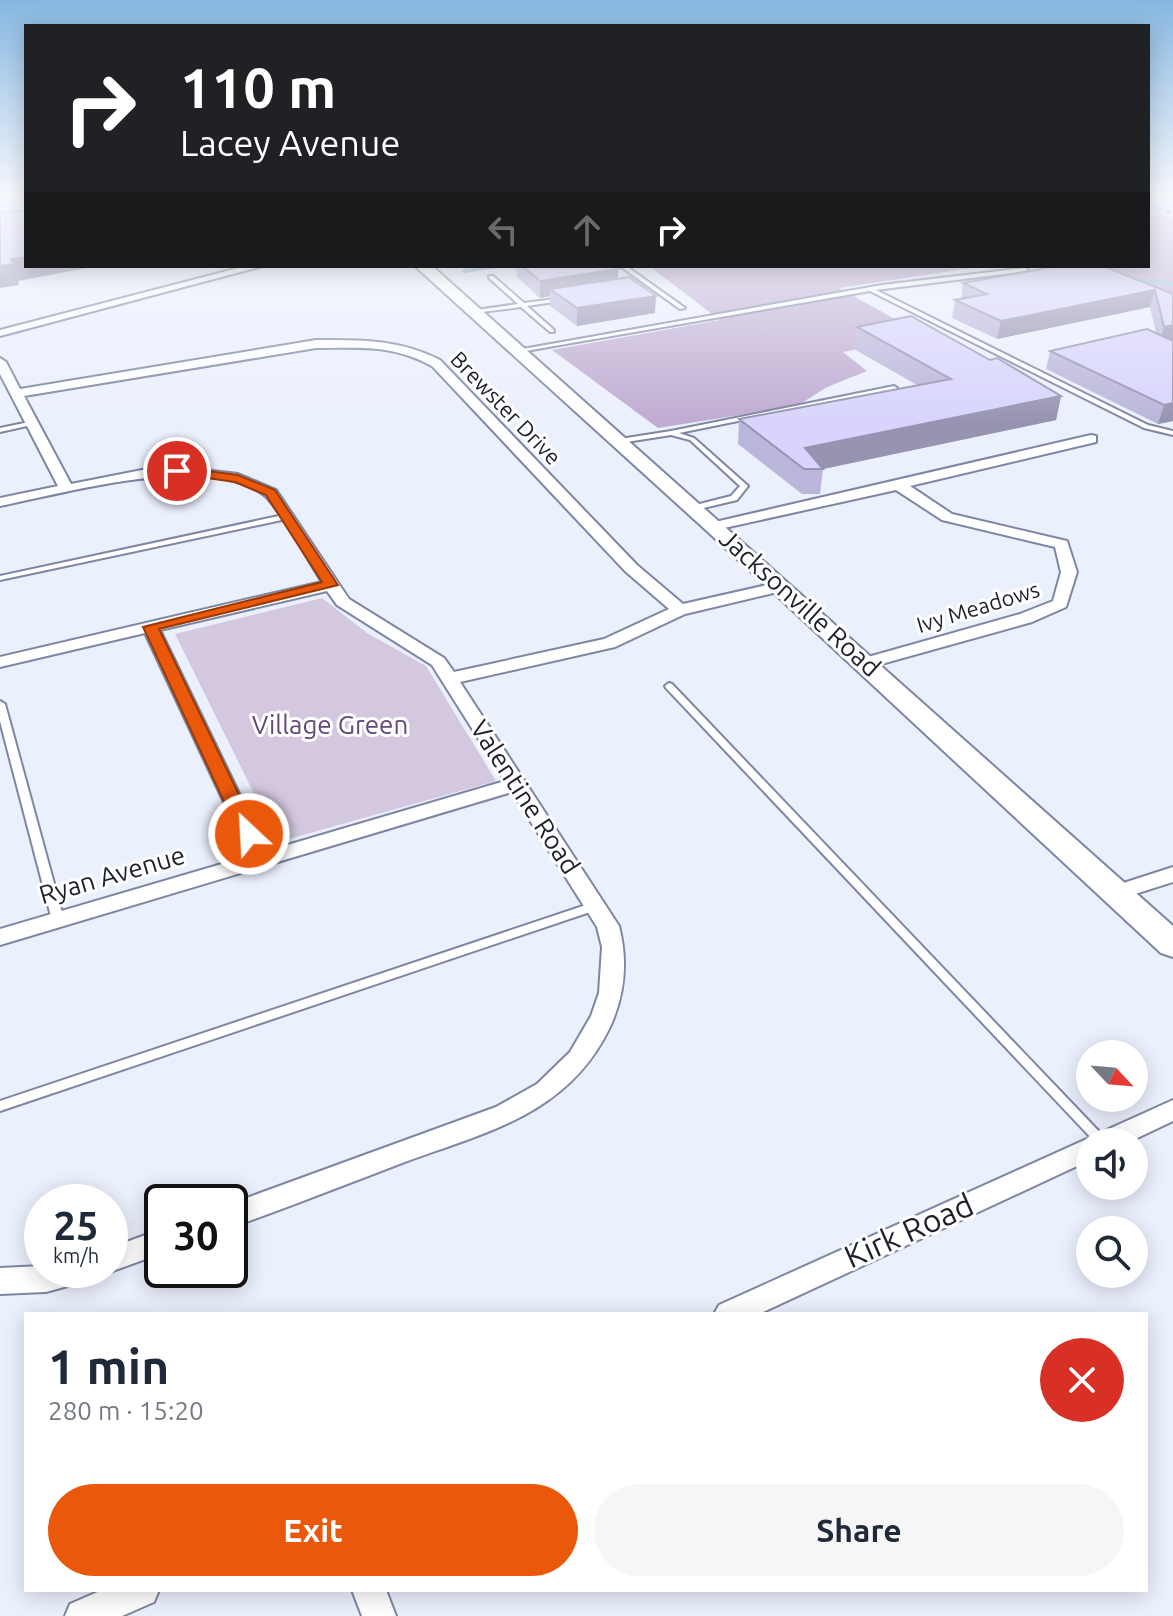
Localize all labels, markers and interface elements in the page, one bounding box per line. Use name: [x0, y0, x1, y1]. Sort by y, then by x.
icon: right: [48, 56, 152, 160]
text: 110 m: [180, 56, 336, 119]
text: Lacey Avenue: [180, 122, 400, 163]
icon: left: [481, 208, 525, 252]
icon: ahead: [565, 208, 609, 252]
icon: right: [649, 208, 693, 252]
street label: Brewster Drive: [446, 346, 566, 469]
pin: [143, 437, 211, 505]
icon: arrive: [155, 449, 199, 493]
street label: Jacksonville Road: [714, 523, 886, 682]
street label: Ivy Meadows: [913, 576, 1042, 637]
park label: Village Green: [252, 710, 408, 739]
street label: Valentine Road: [465, 715, 586, 879]
position arrow: [207, 792, 291, 876]
street label: Ryan Avenue: [36, 840, 188, 909]
north arrow: [1076, 1040, 1148, 1112]
map controls: [1076, 1040, 1148, 1288]
button: sound: [1076, 1128, 1148, 1200]
speed limit sign: 30: [144, 1184, 248, 1288]
street label: Kirk Road: [839, 1186, 979, 1274]
text: 25: [53, 1203, 99, 1248]
button: search: [1076, 1216, 1148, 1288]
text: km/h: [53, 1244, 99, 1267]
button: close: [1040, 1338, 1124, 1422]
text: 1 min: [48, 1339, 169, 1393]
text: 280 m · 15:20: [48, 1396, 204, 1425]
button: Exit: [48, 1484, 578, 1576]
button: Share: [594, 1484, 1124, 1576]

